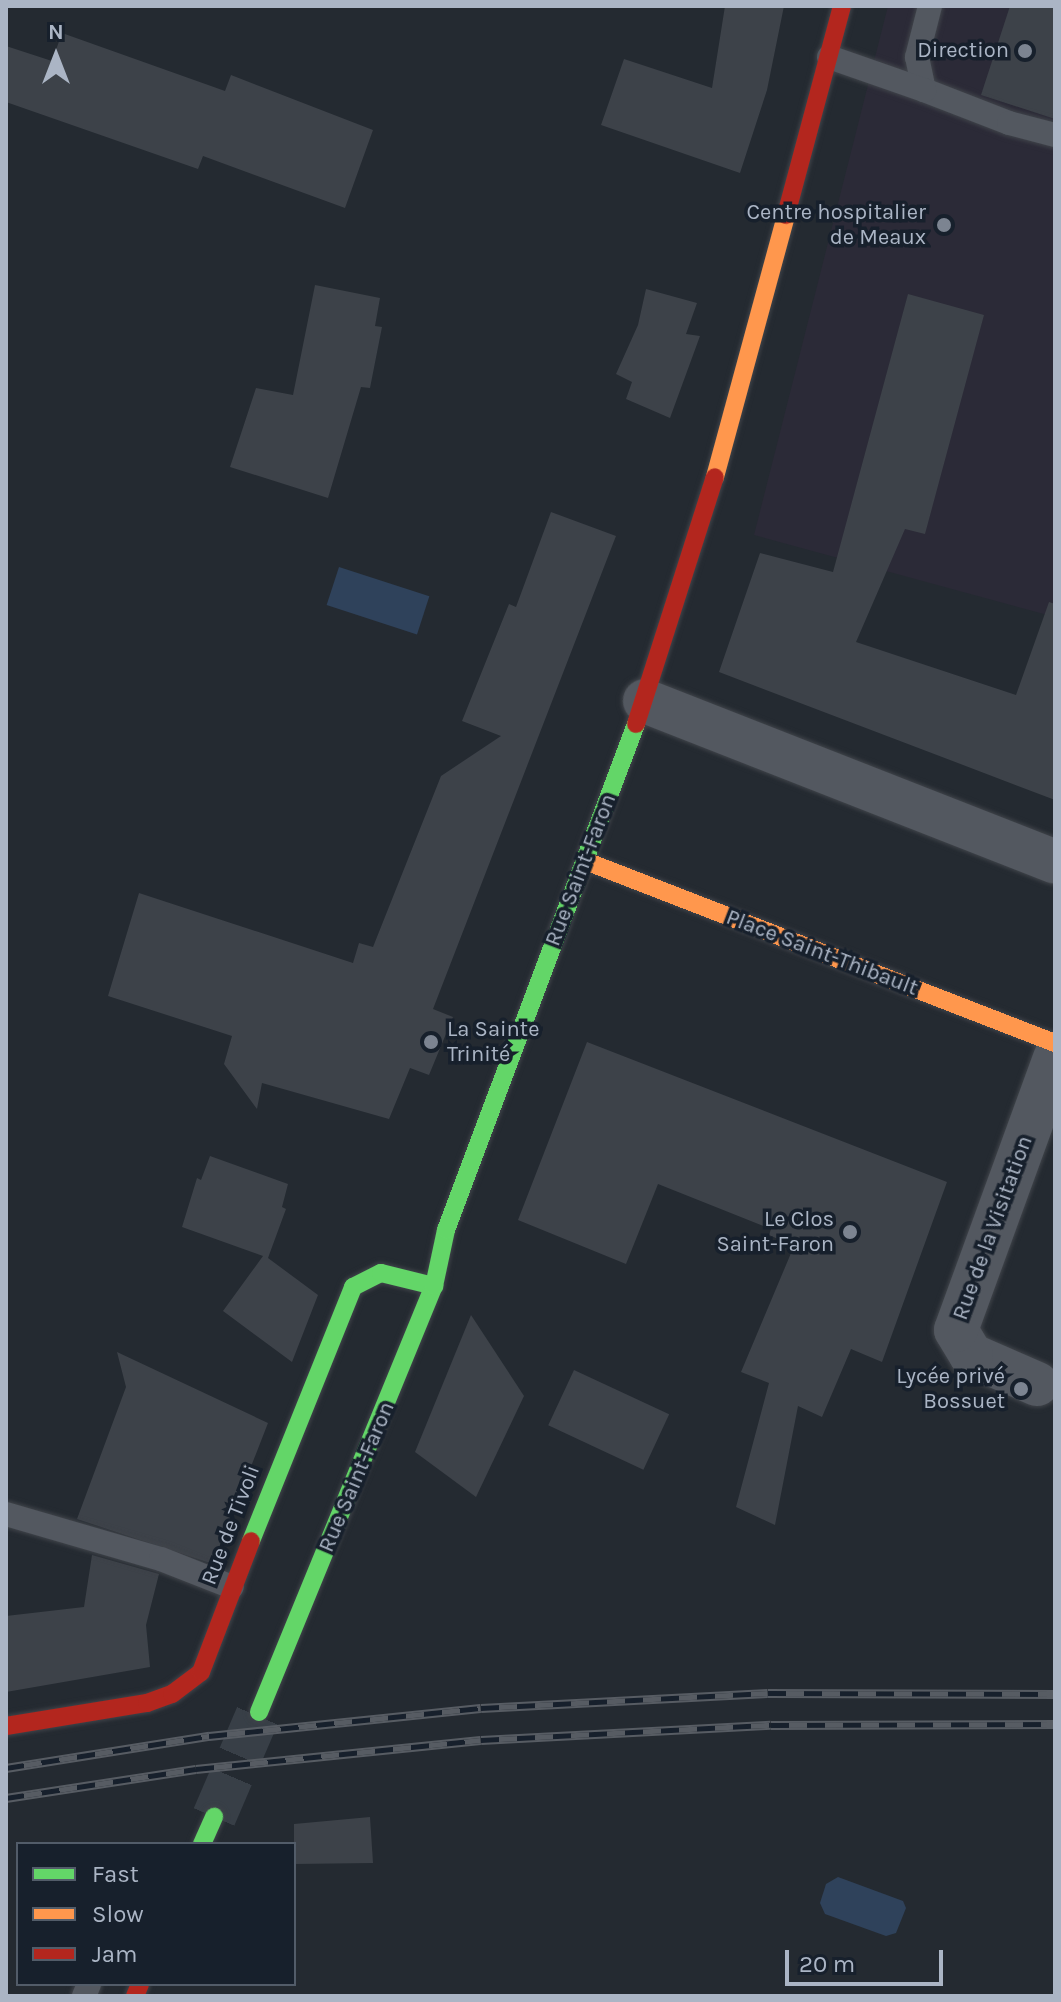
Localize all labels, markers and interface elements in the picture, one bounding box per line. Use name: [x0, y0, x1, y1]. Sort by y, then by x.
north arrow: [16, 16, 96, 96]
text: N: [48, 19, 64, 45]
place label: Direction: [917, 38, 1009, 64]
marker: Direction: [1016, 42, 1034, 60]
place label: Centre hospitalier de Meaux: [747, 199, 926, 250]
marker: Centre hospitalier de Meaux: [933, 214, 955, 236]
street label: Rue Saint-Faron: [540, 790, 622, 950]
street label: Place Saint-Thibault: [722, 904, 922, 1002]
place label: La Sainte Trinité: [447, 1016, 539, 1068]
marker: La Sainte Trinité: [422, 1033, 440, 1051]
street label: Rue de la Visitation: [947, 1132, 1039, 1324]
place label: Le Clos Saint-Faron: [716, 1206, 834, 1258]
marker: Le Clos Saint-Faron: [841, 1223, 859, 1241]
place label: Lycée privé Bossuet: [896, 1363, 1005, 1414]
marker: Lycée privé Bossuet: [1012, 1380, 1030, 1398]
street label: Rue Saint-Faron: [313, 1398, 401, 1556]
street label: Rue de Tivoli: [196, 1461, 266, 1589]
legend: [16, 1842, 296, 1986]
text: Fast: [92, 1860, 139, 1888]
text: Slow: [92, 1900, 144, 1928]
scale bar: [789, 1934, 947, 1984]
text: Jam: [92, 1940, 137, 1968]
text: 20 m: [799, 1950, 855, 1978]

